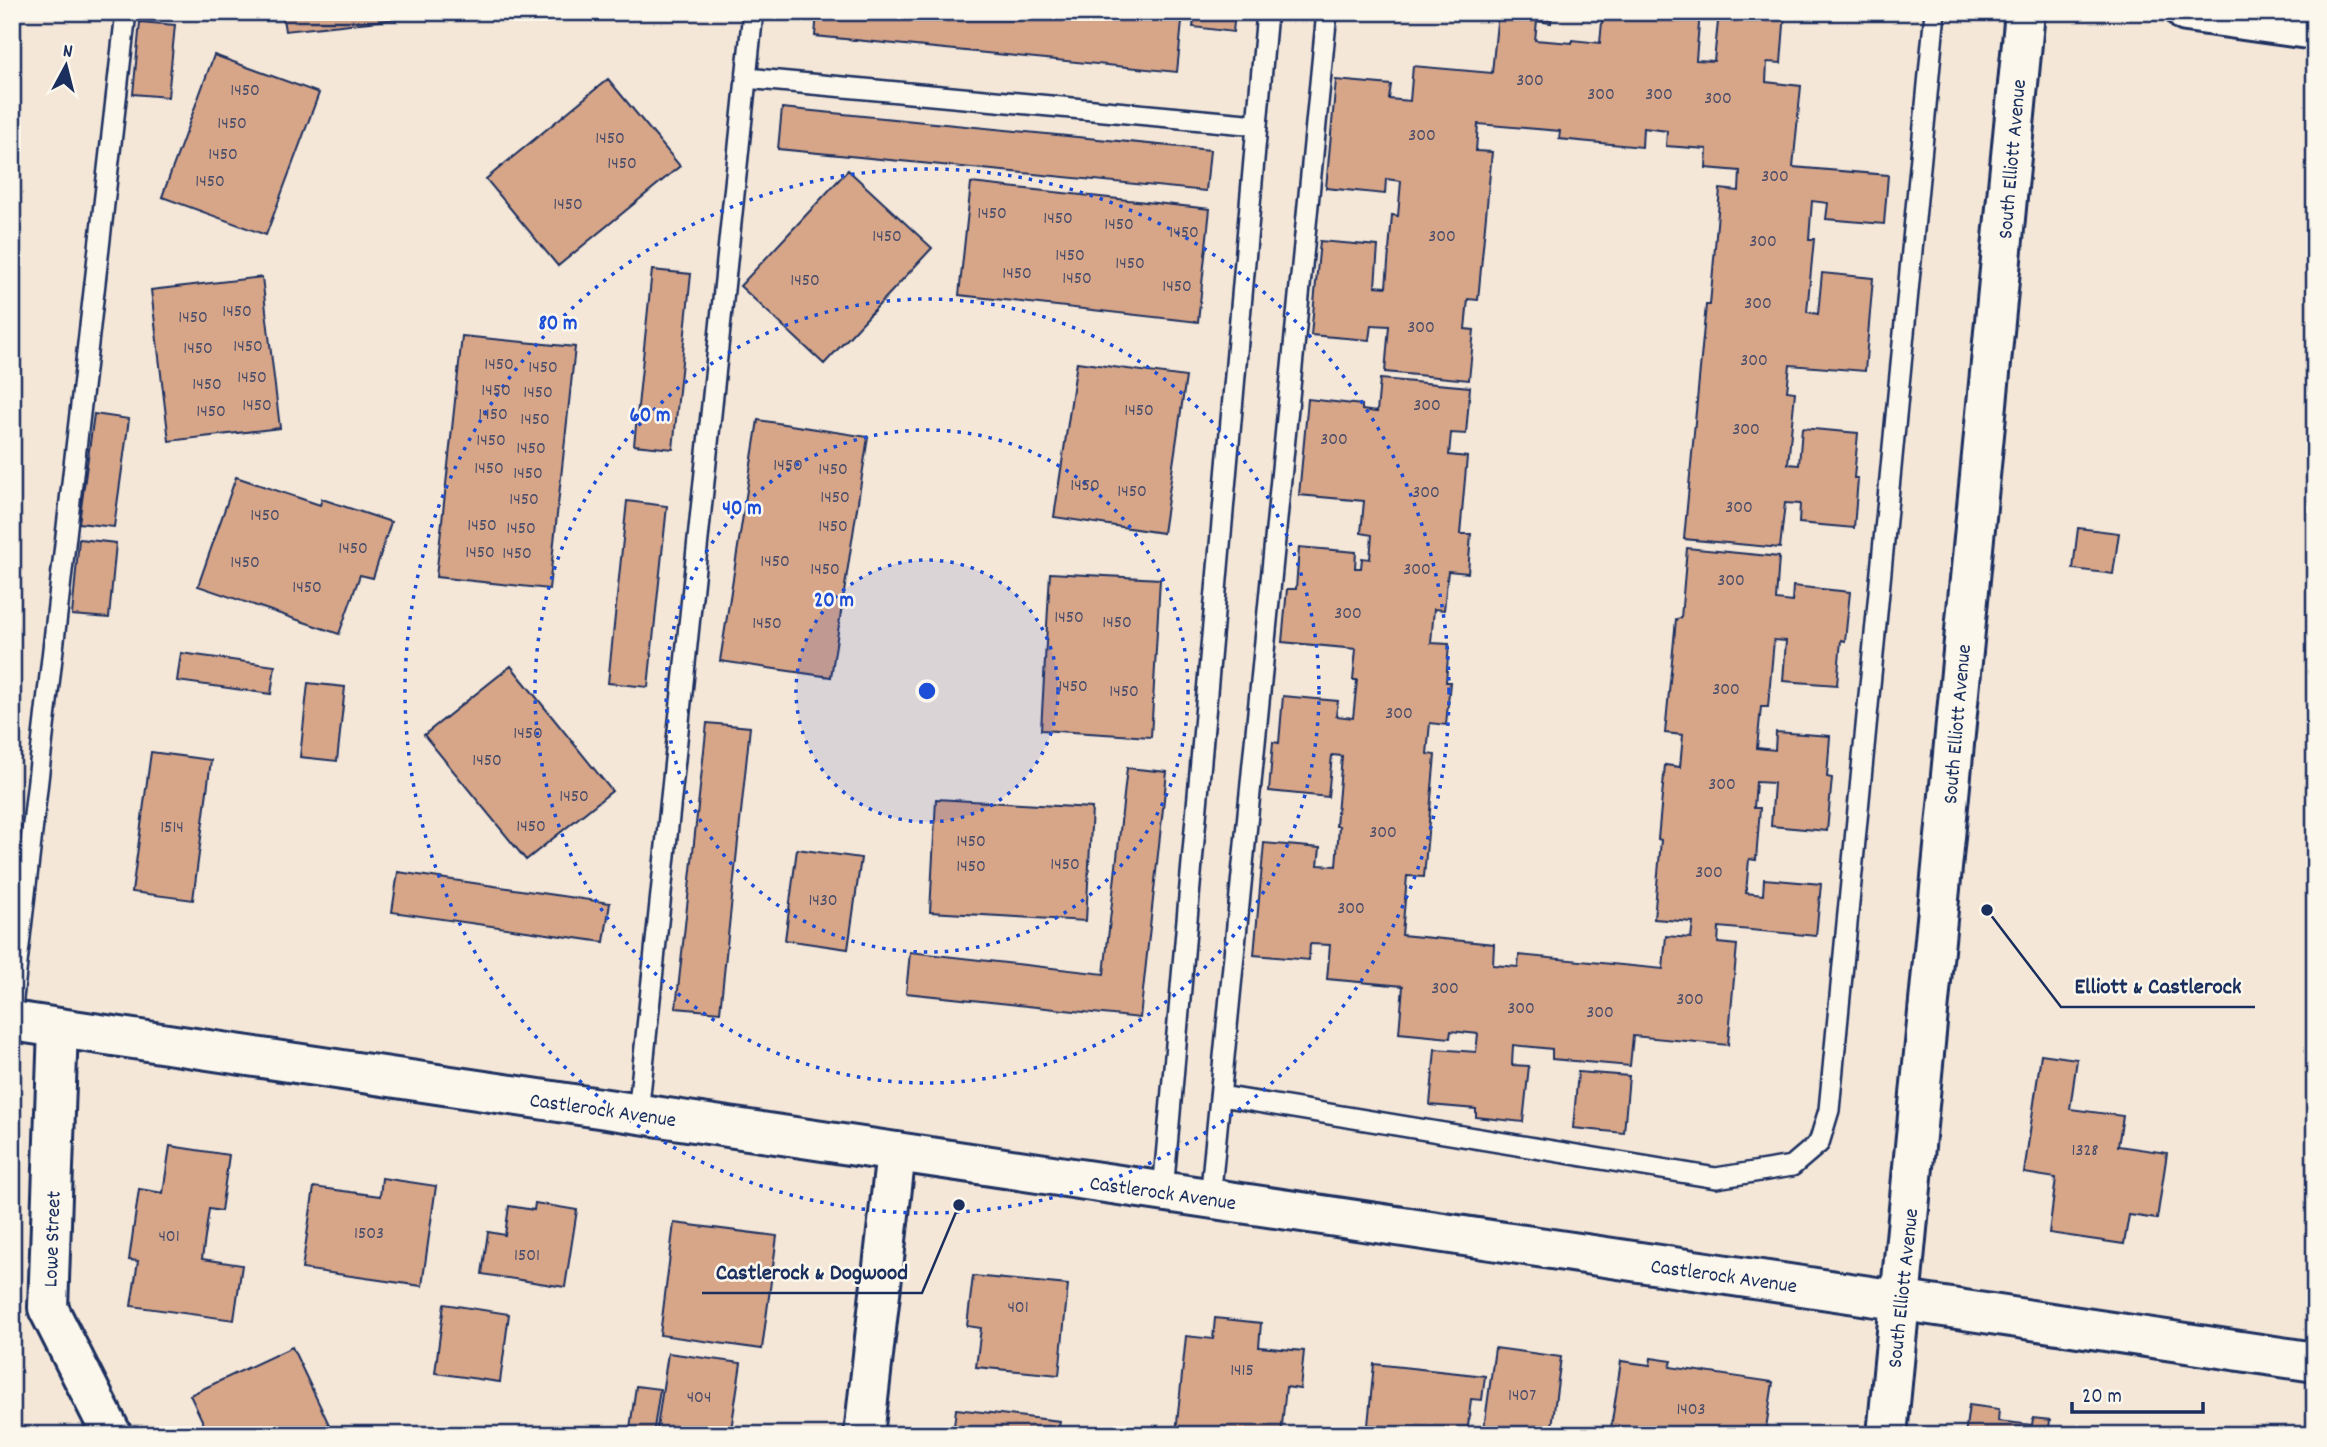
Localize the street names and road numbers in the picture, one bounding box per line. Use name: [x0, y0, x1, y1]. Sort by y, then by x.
street label: South Elliott Avenue: [1992, 78, 2036, 240]
street label: South Elliott Avenue: [1937, 643, 1981, 805]
street label: Castlerock Avenue: [527, 1087, 678, 1137]
street label: Castlerock Avenue: [1087, 1170, 1238, 1220]
street label: Lowe Street: [37, 1190, 71, 1288]
street label: South Elliott Avenue: [1882, 1207, 1928, 1370]
street label: Castlerock Avenue: [1648, 1253, 1799, 1303]

